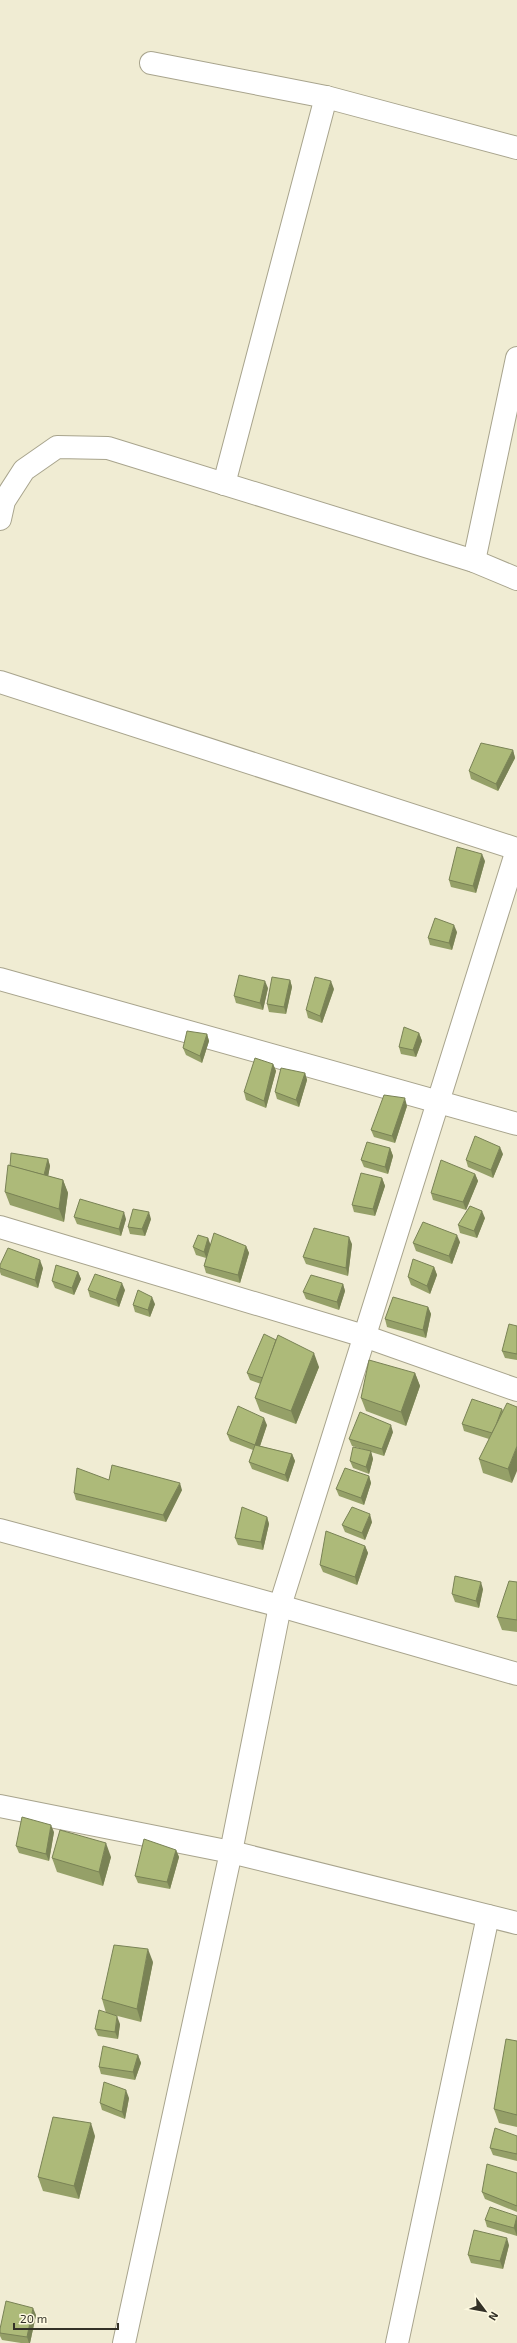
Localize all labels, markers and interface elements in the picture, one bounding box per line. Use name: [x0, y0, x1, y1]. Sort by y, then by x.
north arrow: [465, 2291, 505, 2331]
scale bar: [14, 2305, 118, 2331]
text: N: [486, 2310, 502, 2323]
text: 20 m: [20, 2311, 47, 2325]

